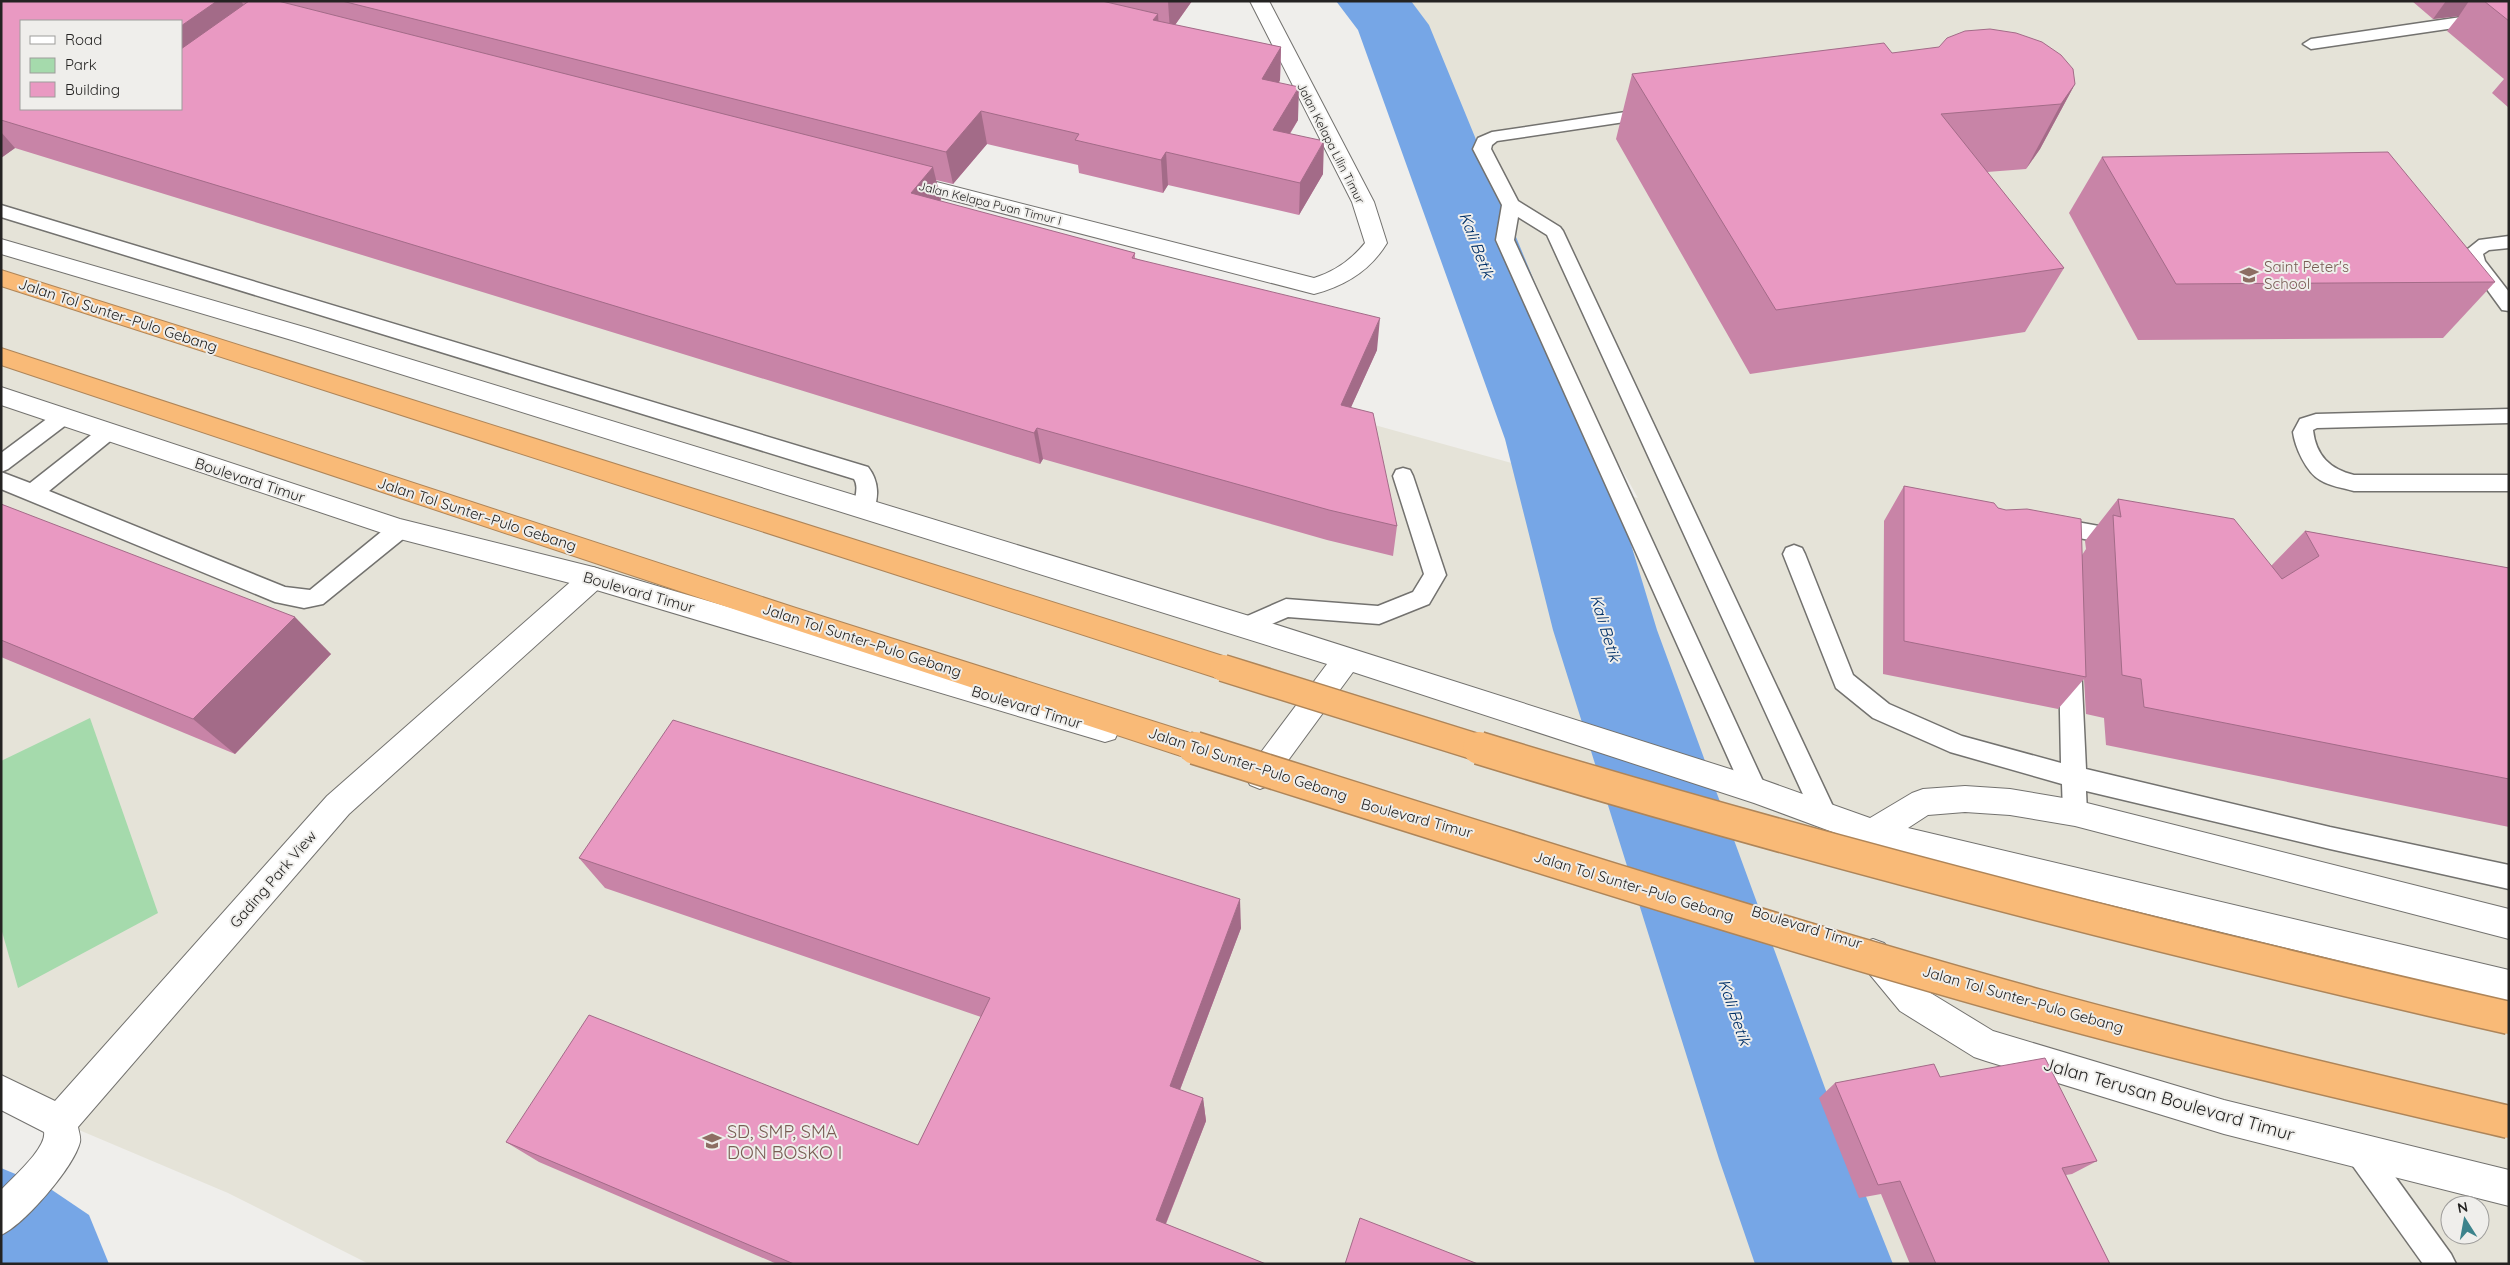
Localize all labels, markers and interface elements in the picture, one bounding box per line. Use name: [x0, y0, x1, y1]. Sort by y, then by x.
legend: [20, 20, 182, 110]
text: Road: [65, 30, 102, 49]
text: Park: [65, 55, 97, 74]
text: Building: [65, 80, 120, 99]
street label: Jalan Kelapa Lilin Timur: [1294, 80, 1368, 206]
street label: Jalan Kelapa Puan Timur I: [917, 178, 1063, 228]
water label: Kali Betik: [1455, 209, 1499, 282]
place label: Saint Peter's School: [2264, 257, 2349, 293]
school or university icon: Saint Peter's School: [2238, 264, 2260, 286]
street label: Jalan Tol Sunter–Pulo Gebang: [16, 274, 220, 356]
street label: Boulevard Timur: [192, 453, 308, 507]
street label: Jalan Tol Sunter–Pulo Gebang: [375, 473, 579, 555]
street label: Boulevard Timur: [581, 567, 697, 617]
water label: Kali Betik: [1586, 592, 1626, 665]
street label: Jalan Tol Sunter–Pulo Gebang: [760, 599, 964, 681]
street label: Boulevard Timur: [969, 681, 1085, 733]
street label: Jalan Tol Sunter–Pulo Gebang: [1146, 723, 1350, 805]
street label: Boulevard Timur: [1359, 794, 1475, 842]
street label: Gading Park View: [225, 826, 321, 932]
street label: Jalan Tol Sunter–Pulo Gebang: [1532, 846, 1736, 926]
street label: Boulevard Timur: [1749, 901, 1865, 953]
street label: Jalan Tol Sunter–Pulo Gebang: [1920, 961, 2126, 1037]
water label: Kali Betik: [1714, 976, 1756, 1049]
street label: Jalan Terusan Boulevard Timur: [2041, 1052, 2297, 1146]
place label: SD, SMP, SMA DON BOSKO I: [727, 1120, 842, 1164]
school or university icon: SD, SMP, SMA DON BOSKO I: [701, 1130, 723, 1152]
north arrow: [2440, 1195, 2490, 1245]
text: N: [2456, 1197, 2469, 1217]

